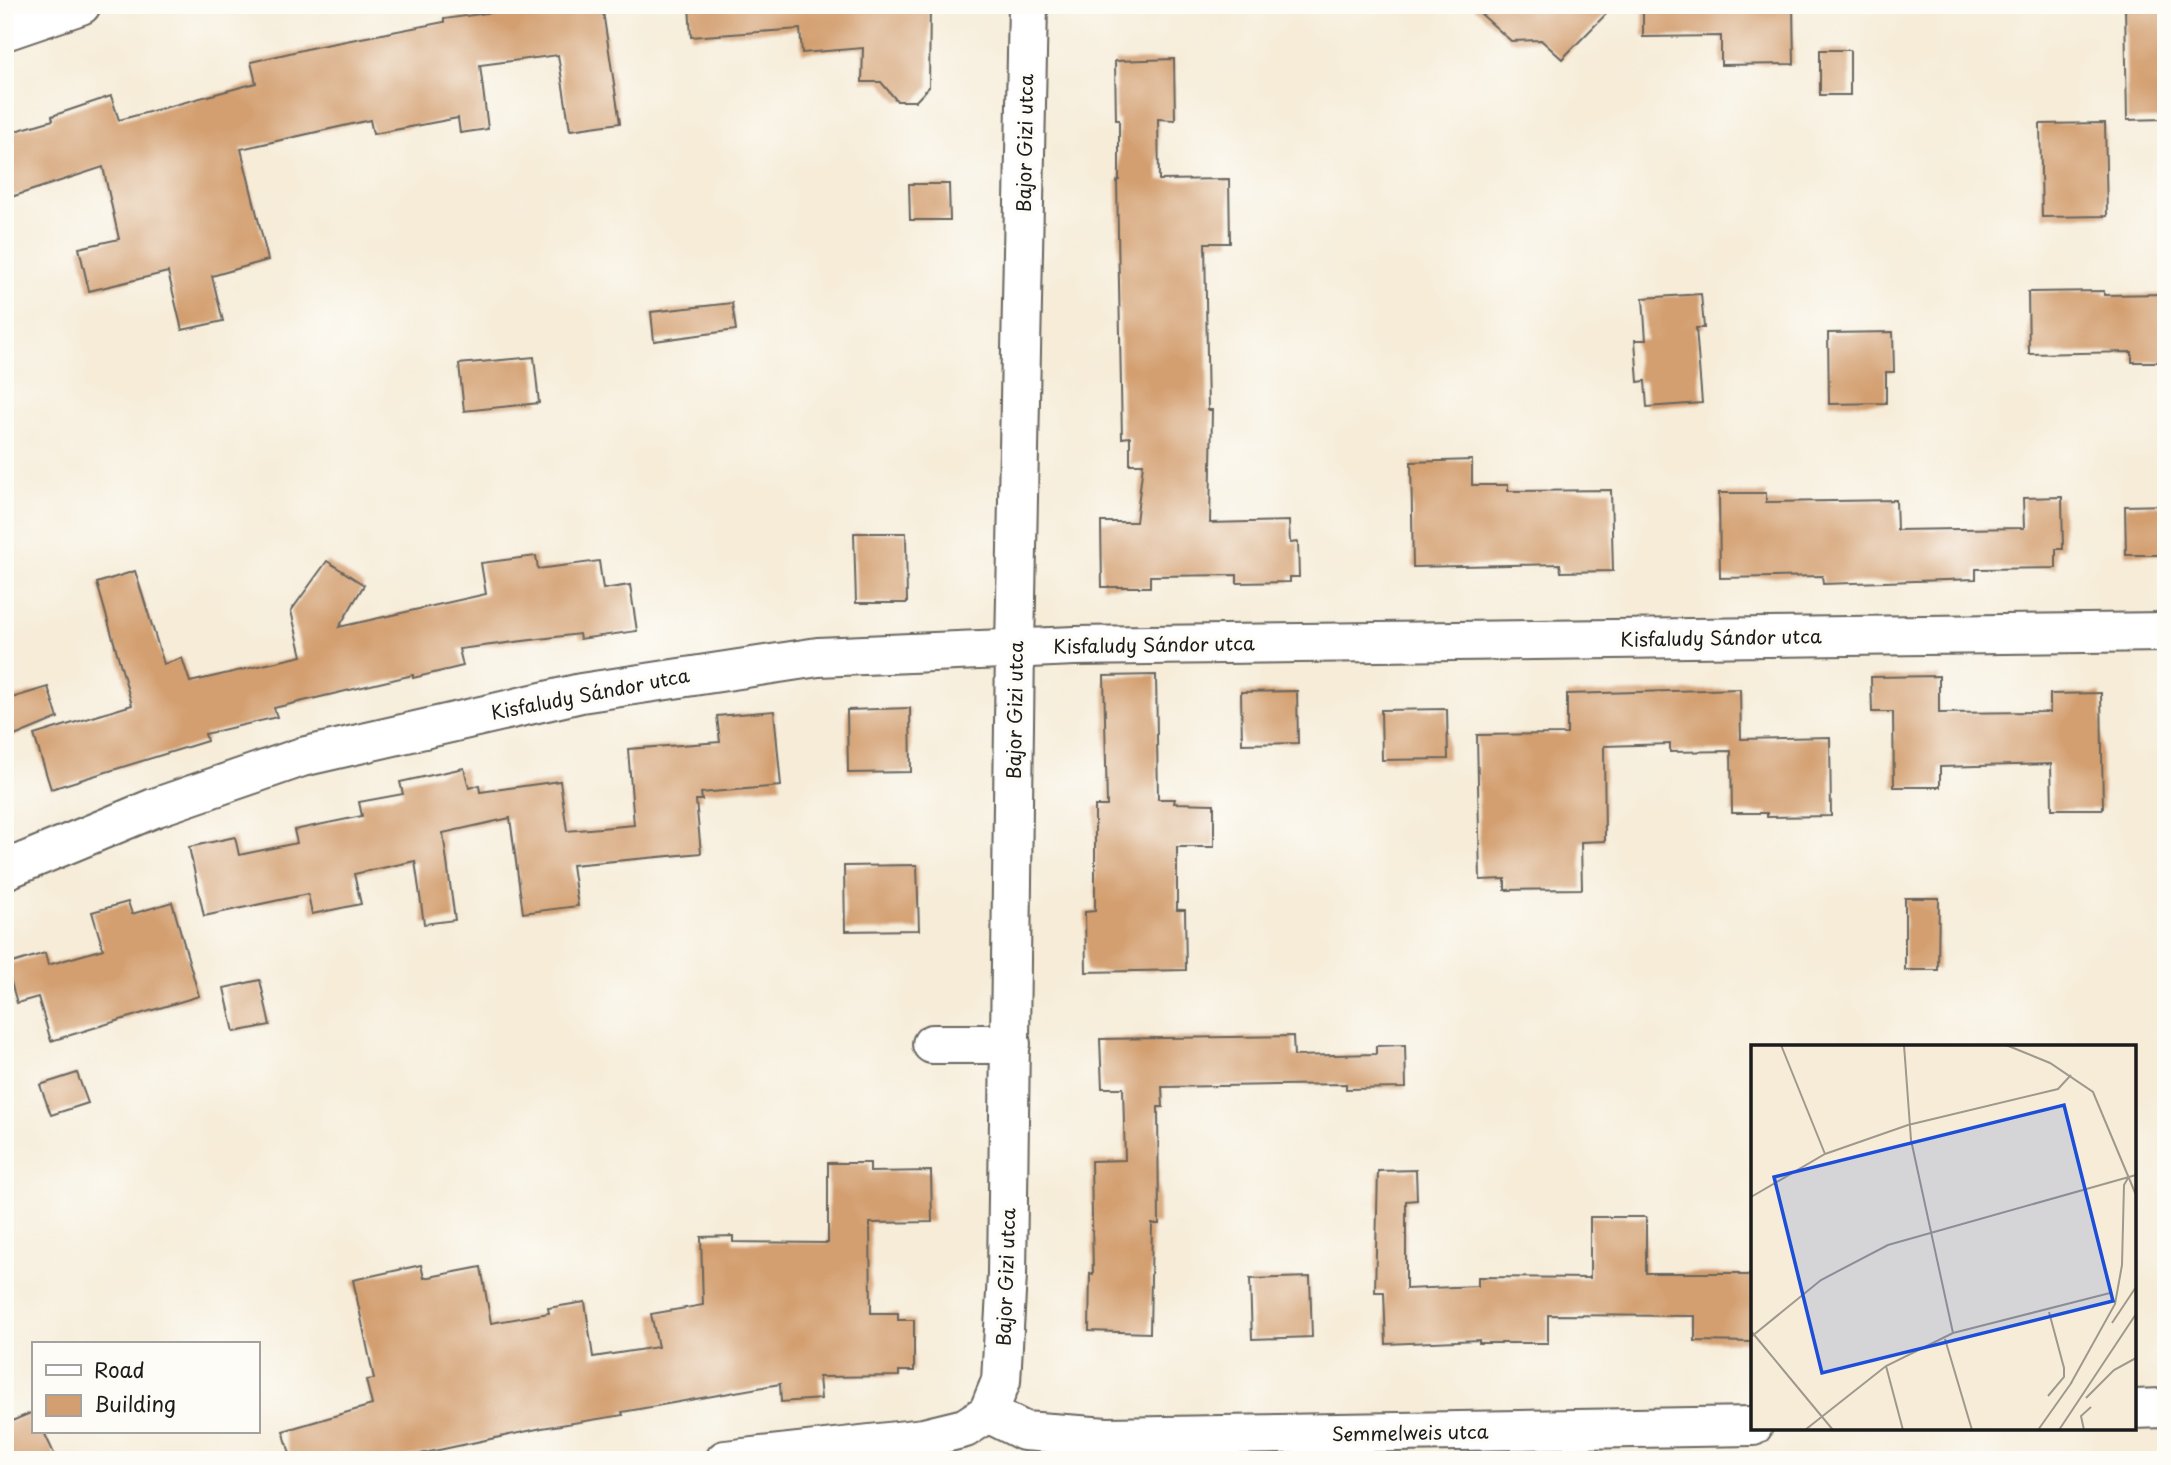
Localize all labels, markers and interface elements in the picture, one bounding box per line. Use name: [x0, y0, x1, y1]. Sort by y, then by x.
street label: Bajor Gizi utca: [1009, 74, 1039, 212]
street label: Kisfaludy Sándor utca: [1620, 621, 1822, 653]
street label: Kisfaludy Sándor utca: [1053, 628, 1255, 660]
street label: Bajor Gizi utca: [999, 641, 1029, 779]
street label: Kisfaludy Sándor utca: [488, 660, 692, 726]
inset map: [1751, 1045, 2136, 1430]
street label: Bajor Gizi utca: [989, 1207, 1021, 1346]
legend: [32, 1342, 259, 1434]
text: Road: [94, 1353, 145, 1385]
text: Building: [94, 1387, 176, 1419]
street label: Semmelweis utca: [1331, 1417, 1489, 1447]

